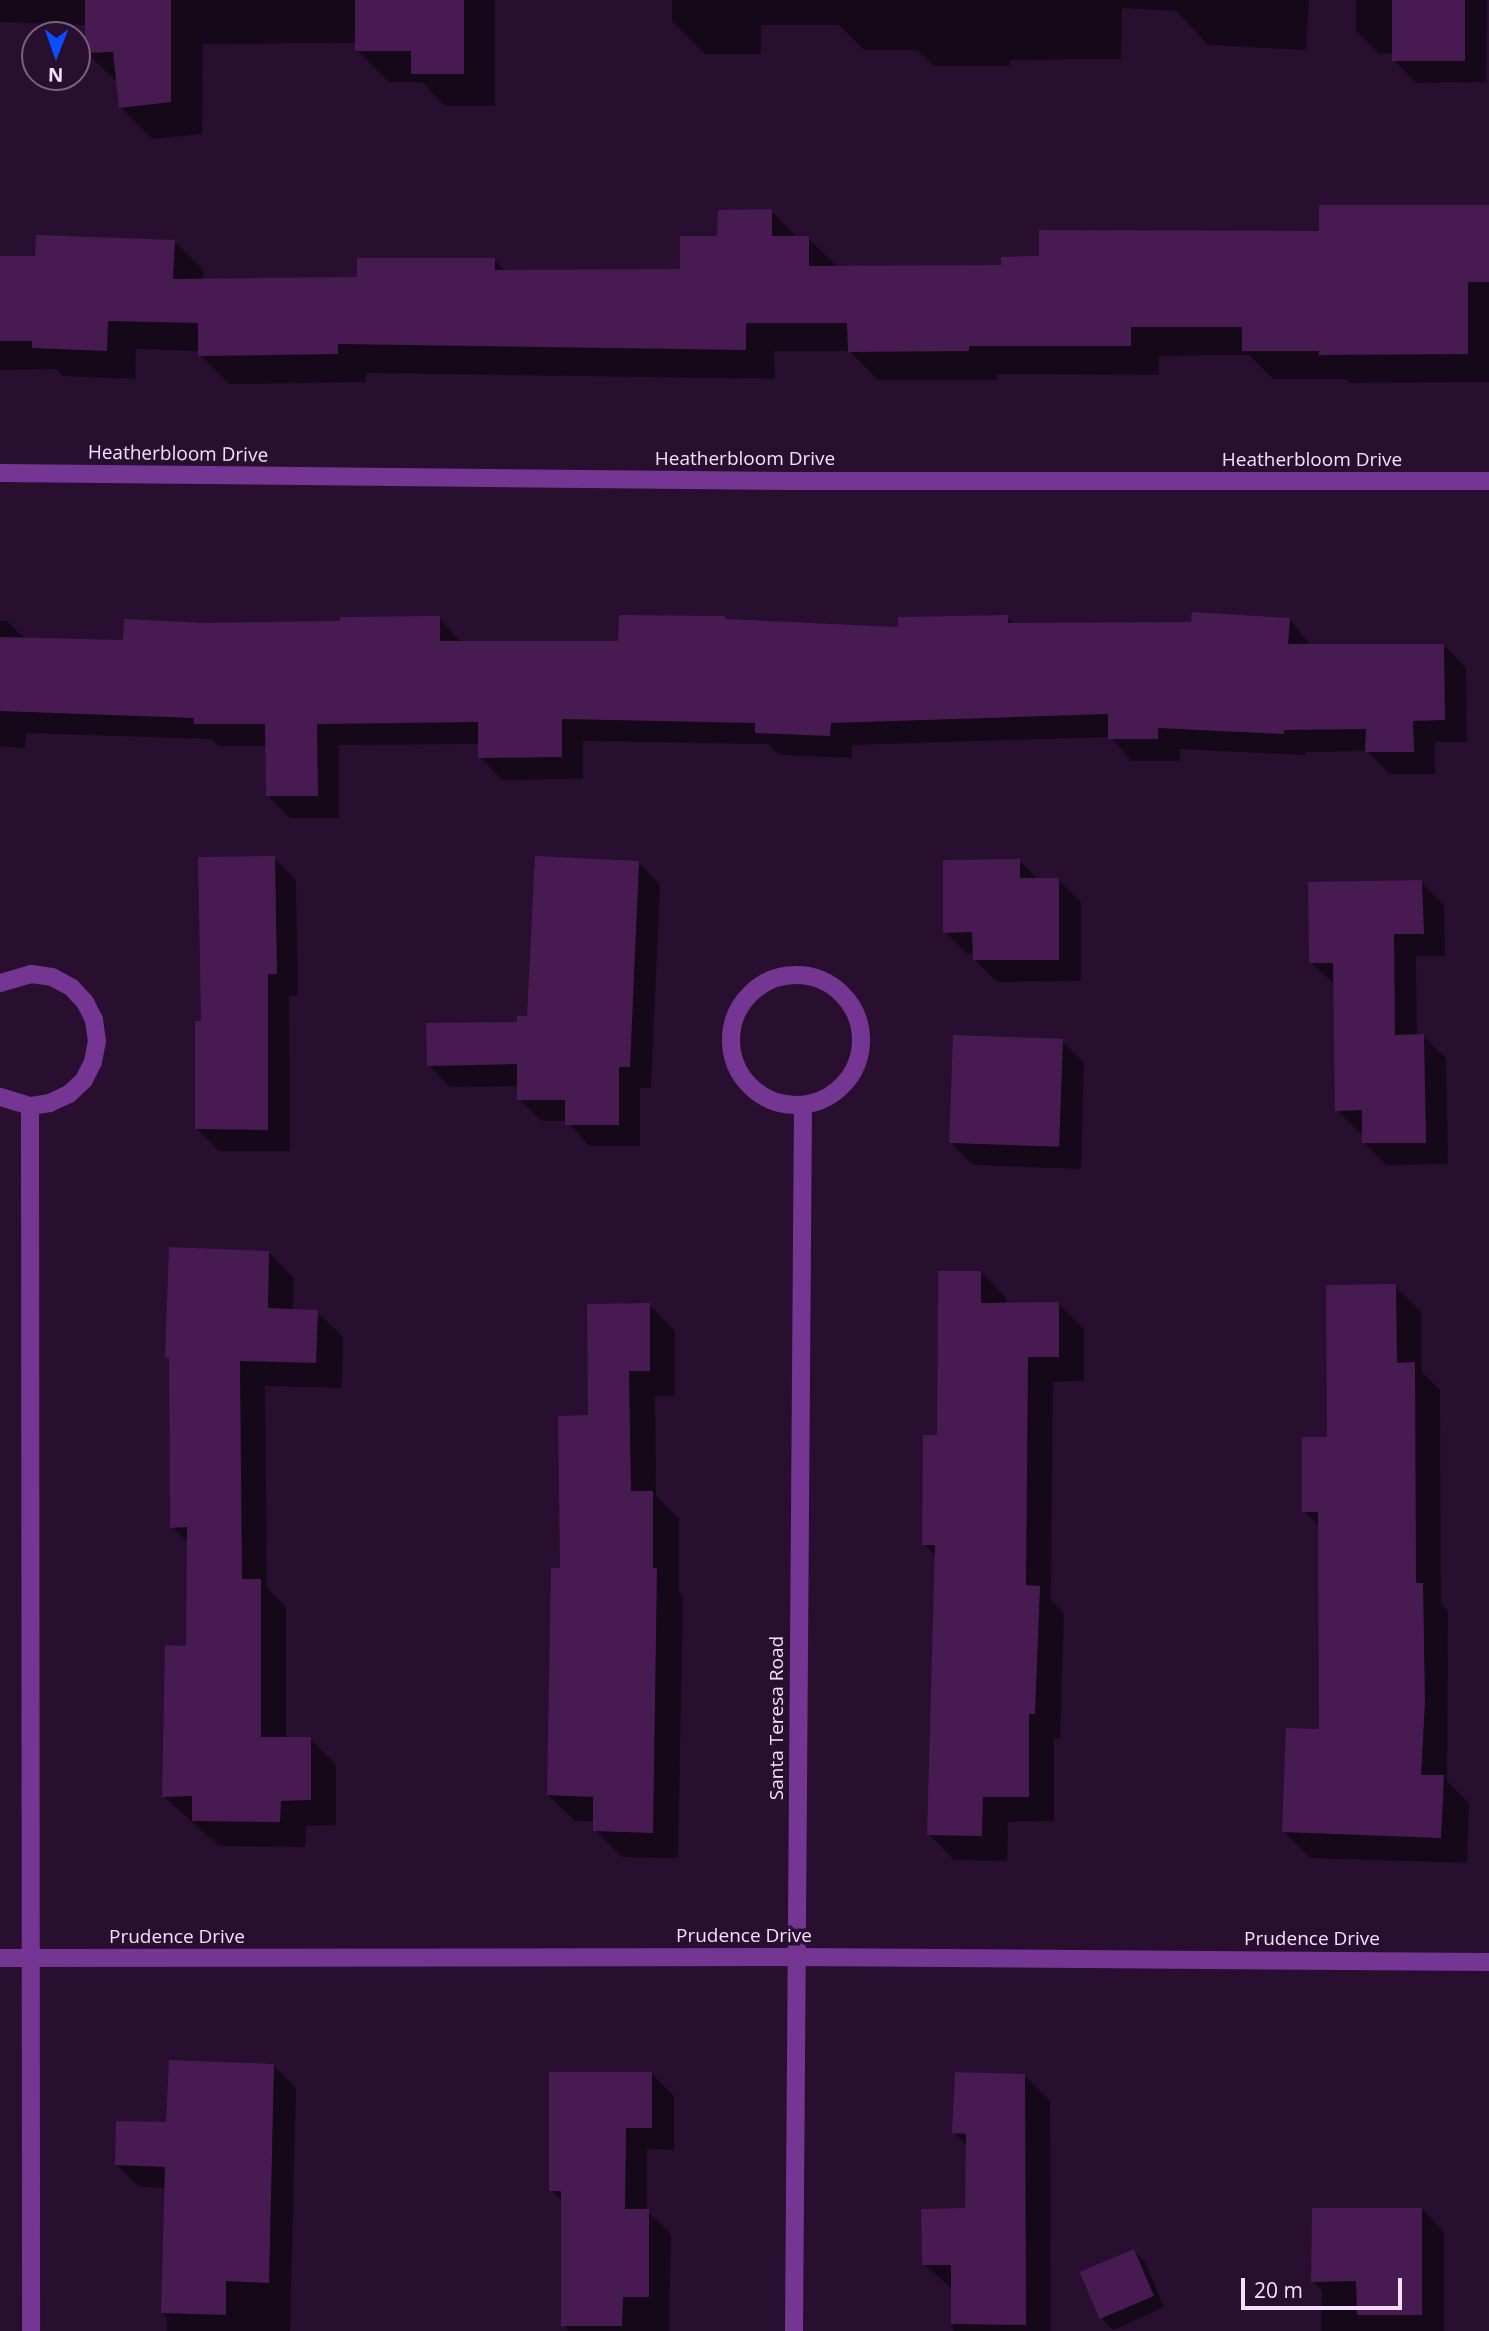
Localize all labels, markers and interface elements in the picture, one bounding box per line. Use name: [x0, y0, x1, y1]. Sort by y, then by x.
north arrow: [21, 21, 91, 91]
text: N: [48, 62, 64, 88]
street label: Heatherbloom Drive: [88, 441, 268, 467]
street label: Heatherbloom Drive: [655, 448, 835, 470]
street label: Heatherbloom Drive: [1222, 449, 1402, 471]
street label: Santa Teresa Road: [766, 1636, 788, 1800]
street label: Prudence Drive: [676, 1925, 812, 1947]
street label: Prudence Drive: [109, 1926, 245, 1948]
street label: Prudence Drive: [1244, 1928, 1380, 1950]
scale bar: [1244, 2264, 1405, 2308]
text: 20 m: [1254, 2276, 1303, 2304]

